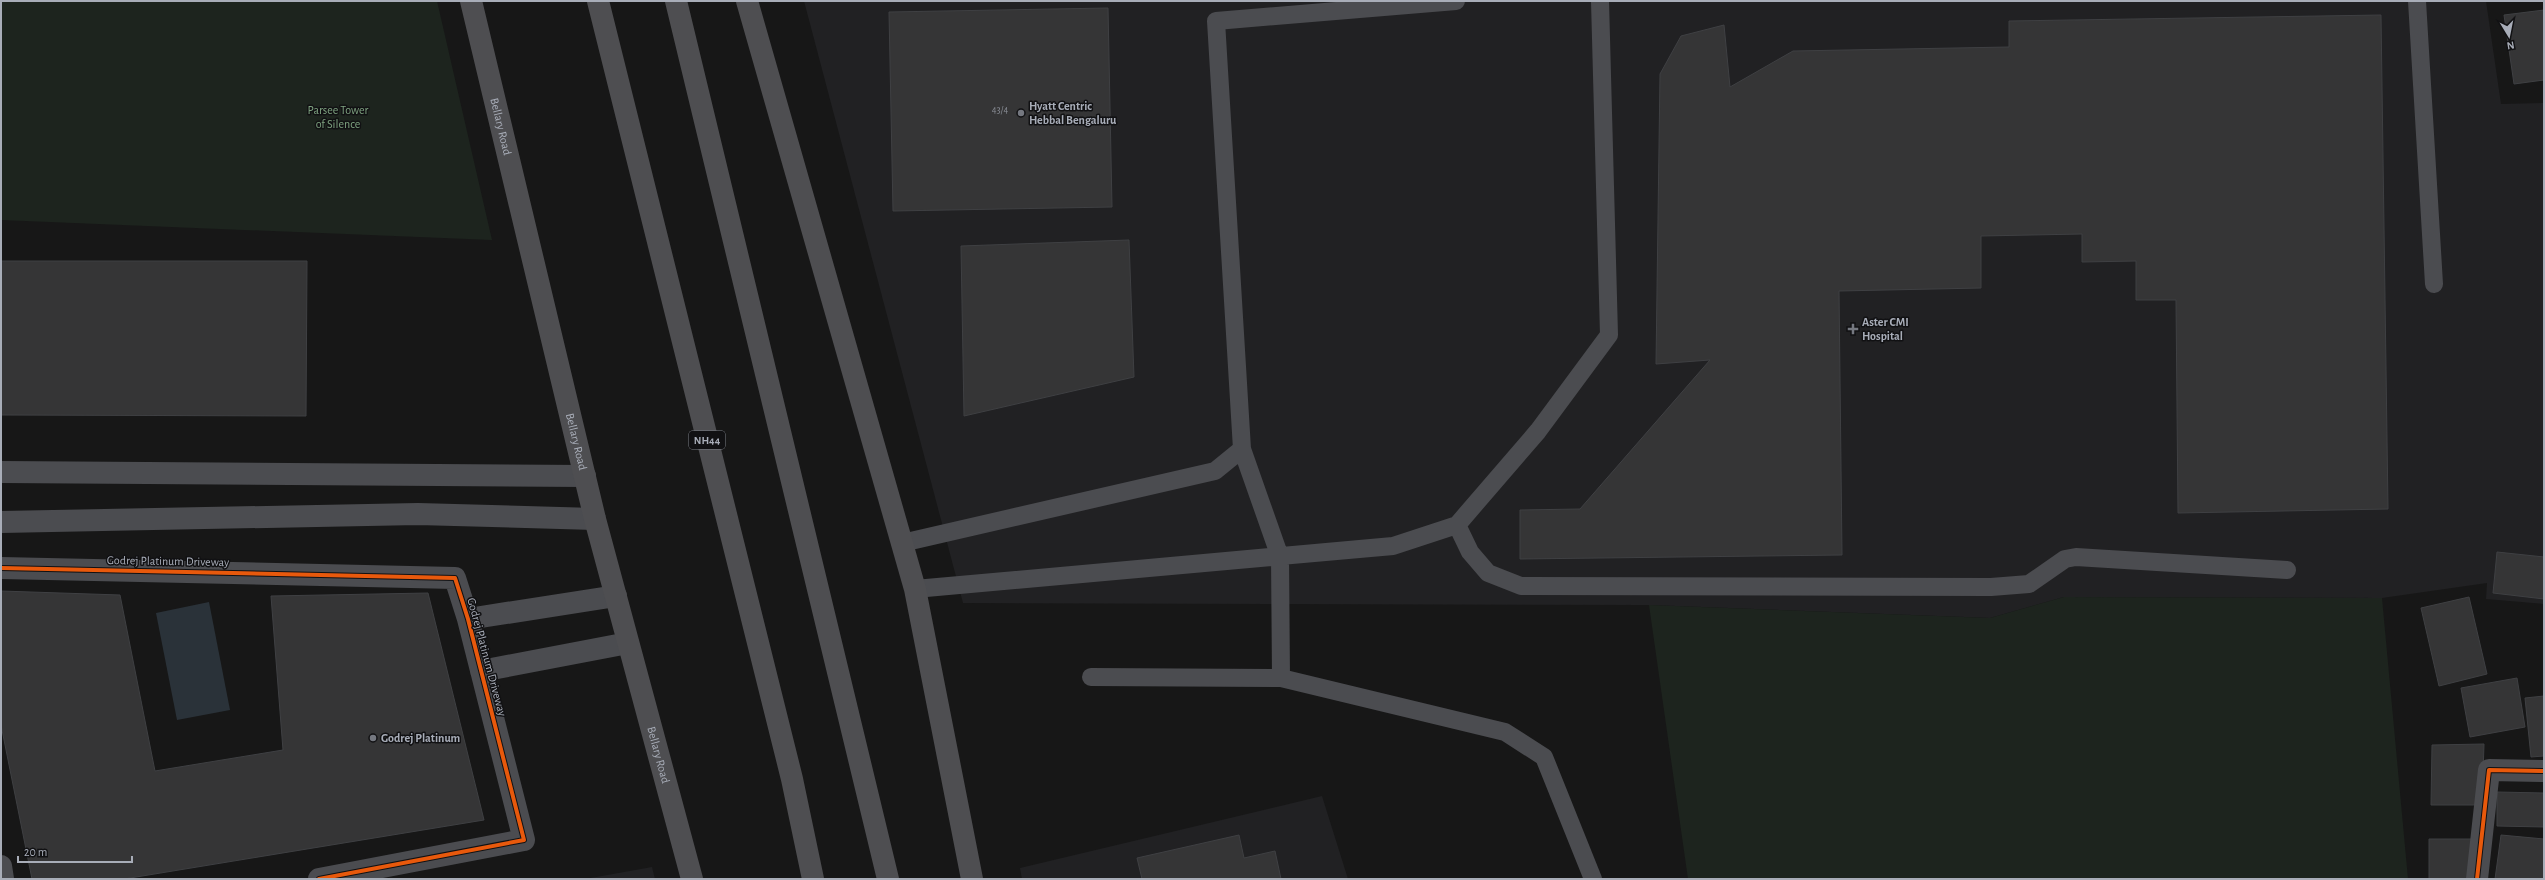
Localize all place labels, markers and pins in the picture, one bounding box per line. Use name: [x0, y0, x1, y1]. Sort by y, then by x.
place label: Hyatt Centric Hebbal Bengaluru: [1029, 100, 1117, 126]
marker: Hyatt Centric Hebbal Bengaluru: [1016, 108, 1026, 118]
place label: Aster CMI Hospital: [1862, 316, 1909, 342]
marker: Aster CMI Hospital: [1847, 323, 1859, 335]
place label: Godrej Platinum: [381, 732, 461, 745]
marker: Godrej Platinum: [368, 733, 378, 743]

